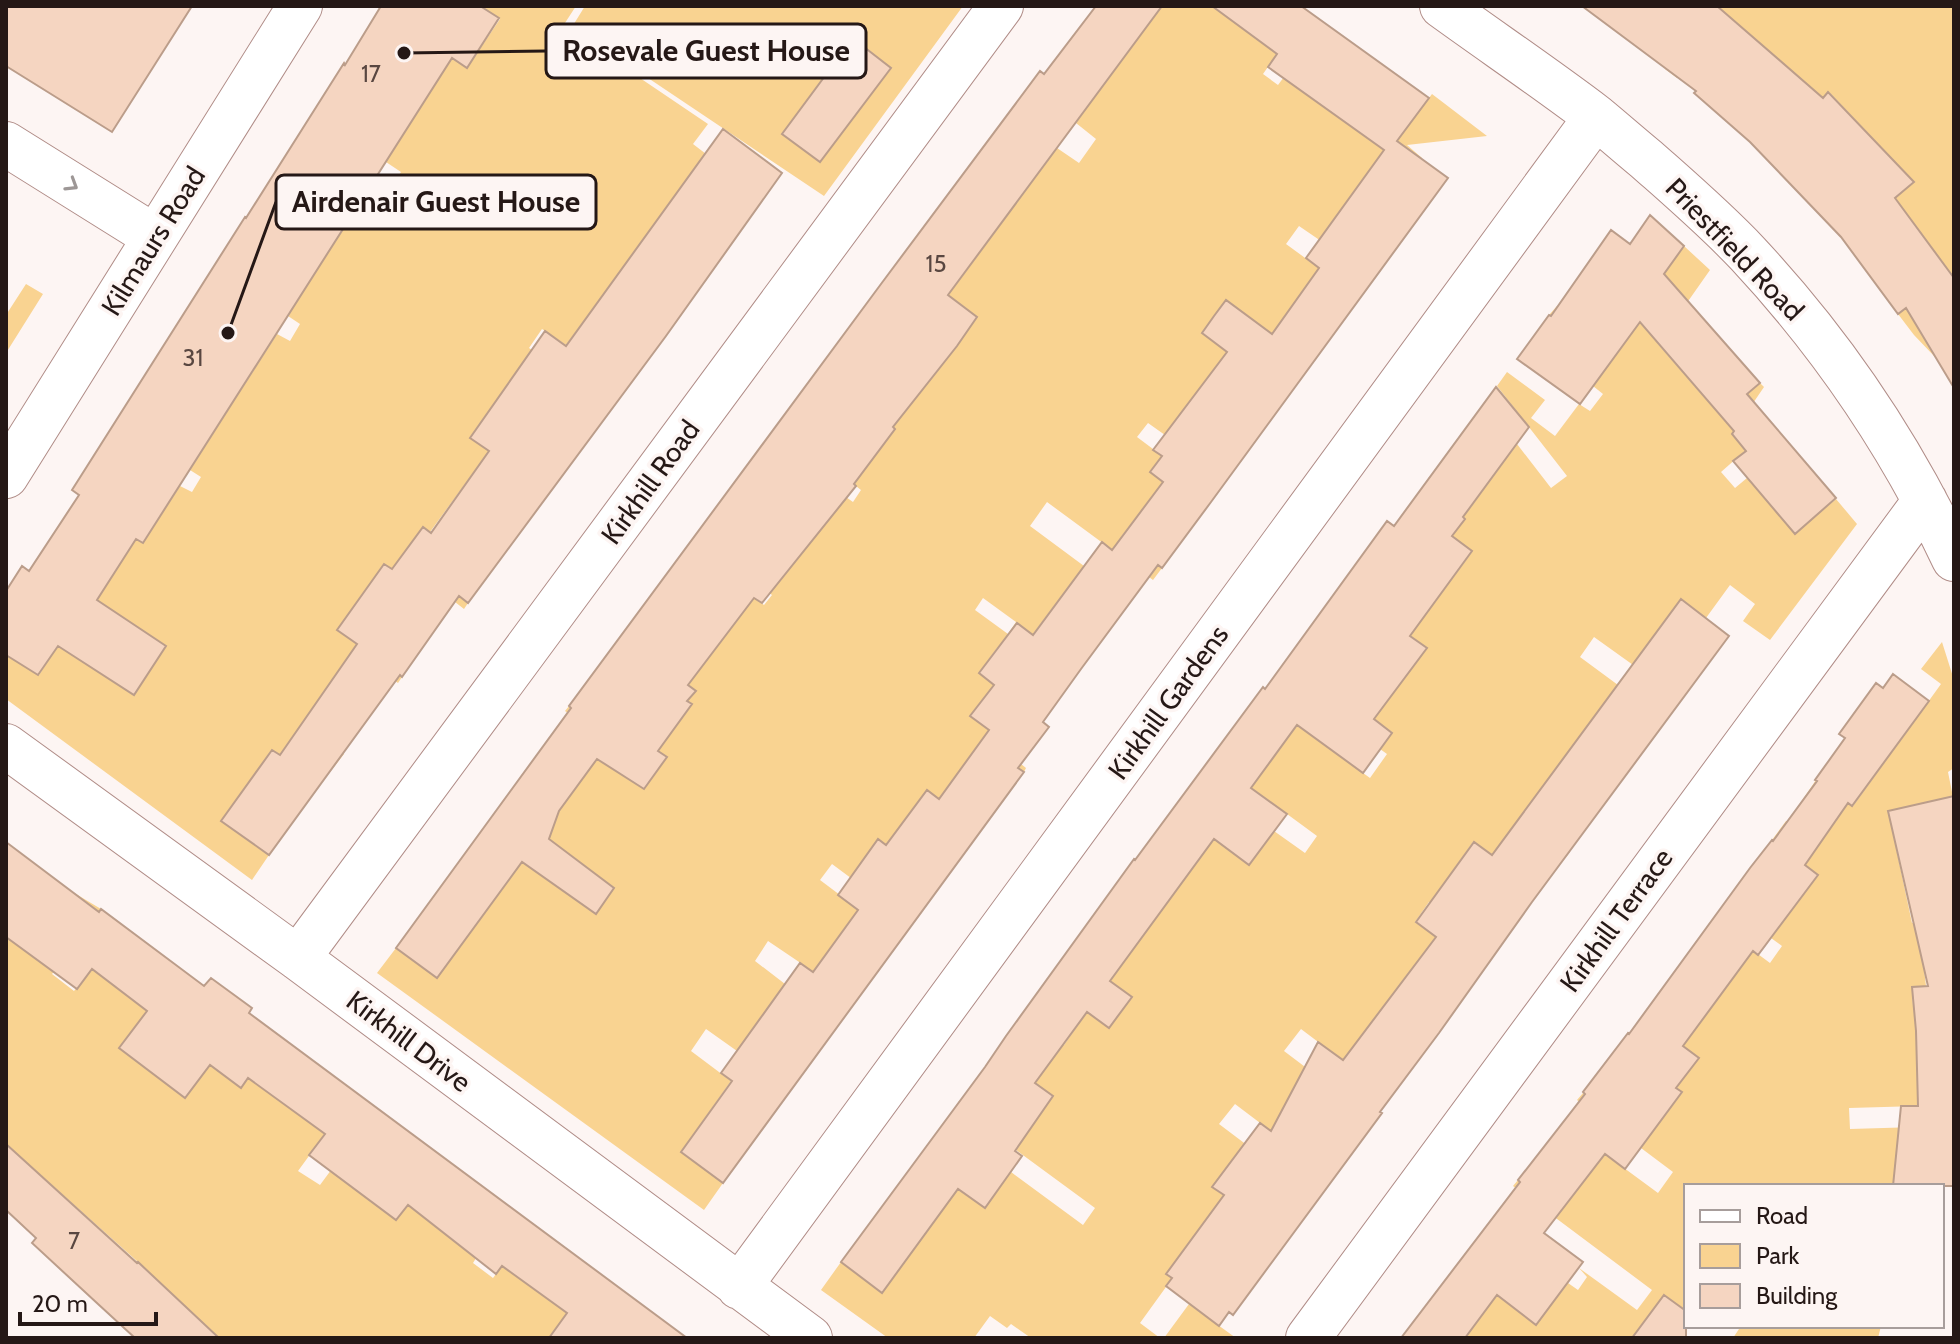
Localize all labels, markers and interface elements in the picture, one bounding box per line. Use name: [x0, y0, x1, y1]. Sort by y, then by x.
callout: Rosevale Guest House: [546, 24, 866, 78]
text: Rosevale Guest House: [562, 32, 850, 69]
house number: 17: [361, 59, 381, 88]
street label: Kilmaurs Road: [94, 160, 212, 322]
street label: Priestfield Road: [1659, 171, 1811, 327]
callout: Airdenair Guest House: [276, 175, 596, 229]
one-way arrow: [63, 176, 78, 191]
text: Airdenair Guest House: [292, 183, 580, 220]
house number: 15: [926, 249, 946, 278]
house number: 31: [183, 343, 203, 372]
street label: Kirkhill Road: [594, 413, 706, 551]
street label: Kirkhill Gardens: [1101, 618, 1235, 786]
street label: Kirkhill Terrace: [1552, 842, 1680, 998]
street label: Kirkhill Drive: [340, 983, 478, 1099]
legend: [1684, 1184, 1944, 1328]
text: Road: [1756, 1201, 1808, 1230]
house number: 7: [68, 1226, 80, 1255]
text: Park: [1756, 1241, 1799, 1270]
scale bar: [20, 1276, 156, 1326]
text: Building: [1756, 1281, 1838, 1310]
text: 20 m: [32, 1289, 88, 1318]

